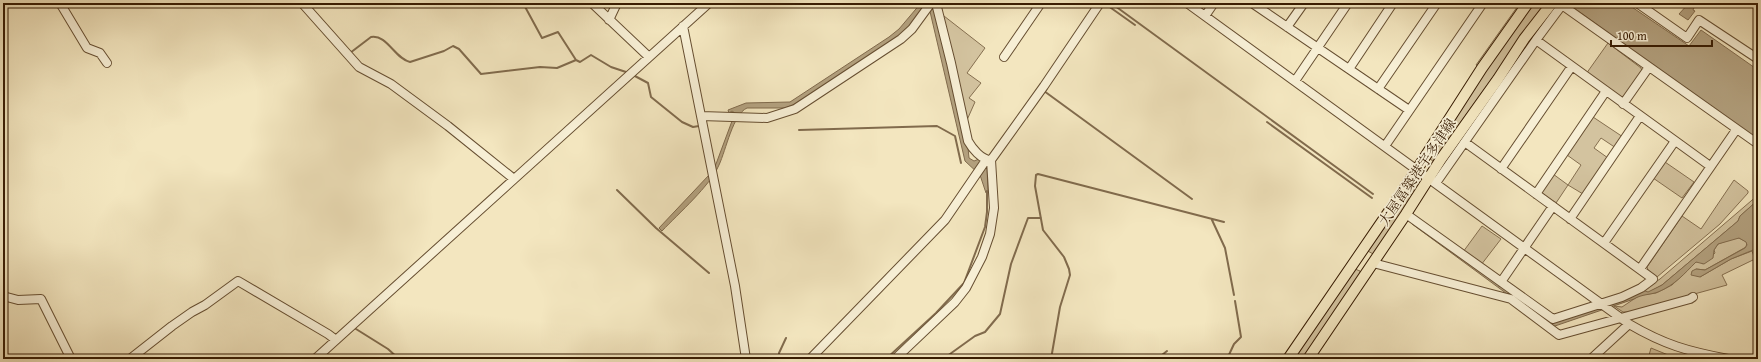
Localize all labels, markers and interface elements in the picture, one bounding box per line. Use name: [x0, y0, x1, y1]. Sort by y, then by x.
scale bar: [1611, 22, 1712, 48]
text: 100 m: [1617, 27, 1647, 44]
street label: 大屋冨築港宇多津線: [1373, 114, 1461, 230]

